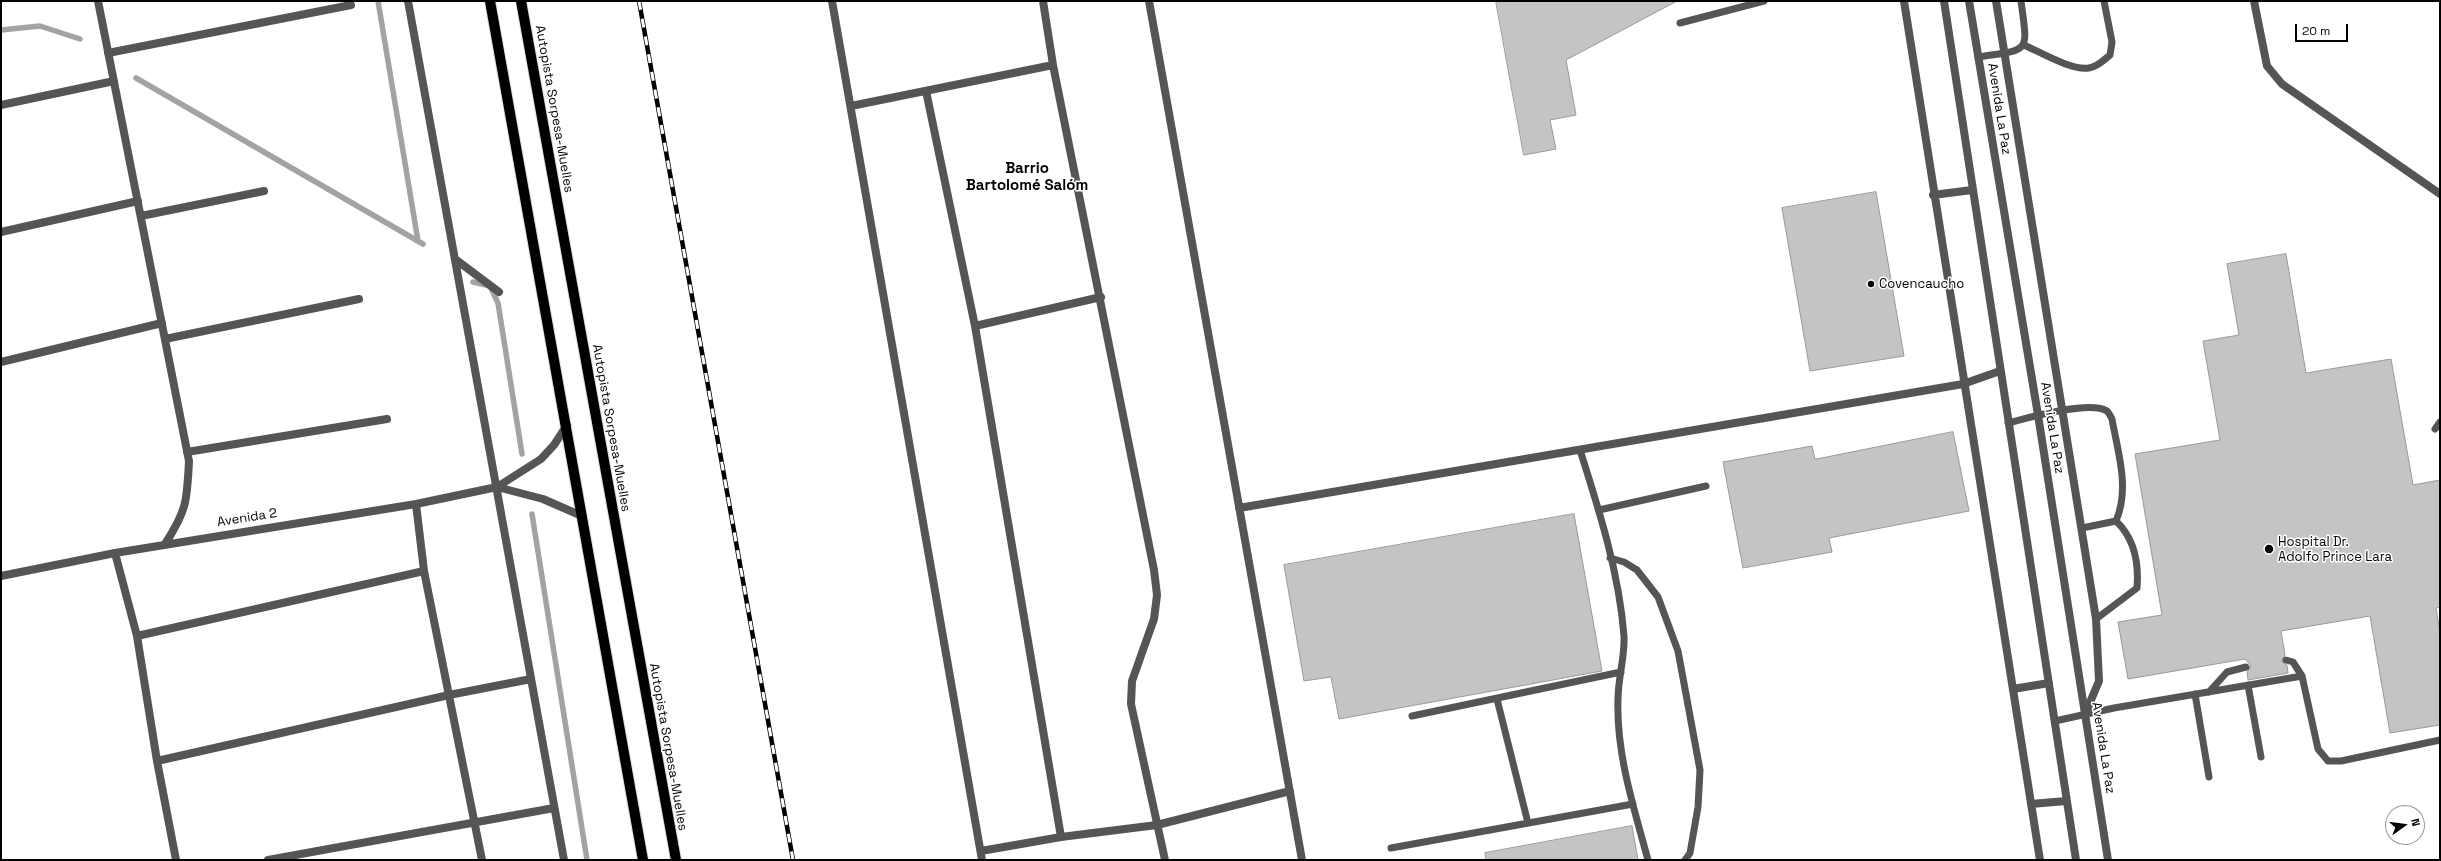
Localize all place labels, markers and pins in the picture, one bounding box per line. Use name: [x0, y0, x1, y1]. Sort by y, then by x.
place label: Covencaucho: [1879, 276, 1964, 292]
marker: Covencaucho: [1866, 279, 1876, 289]
place label: Hospital Dr. Adolfo Prince Lara: [2278, 534, 2392, 565]
marker: Hospital Dr. Adolfo Prince Lara: [2263, 543, 2275, 555]

